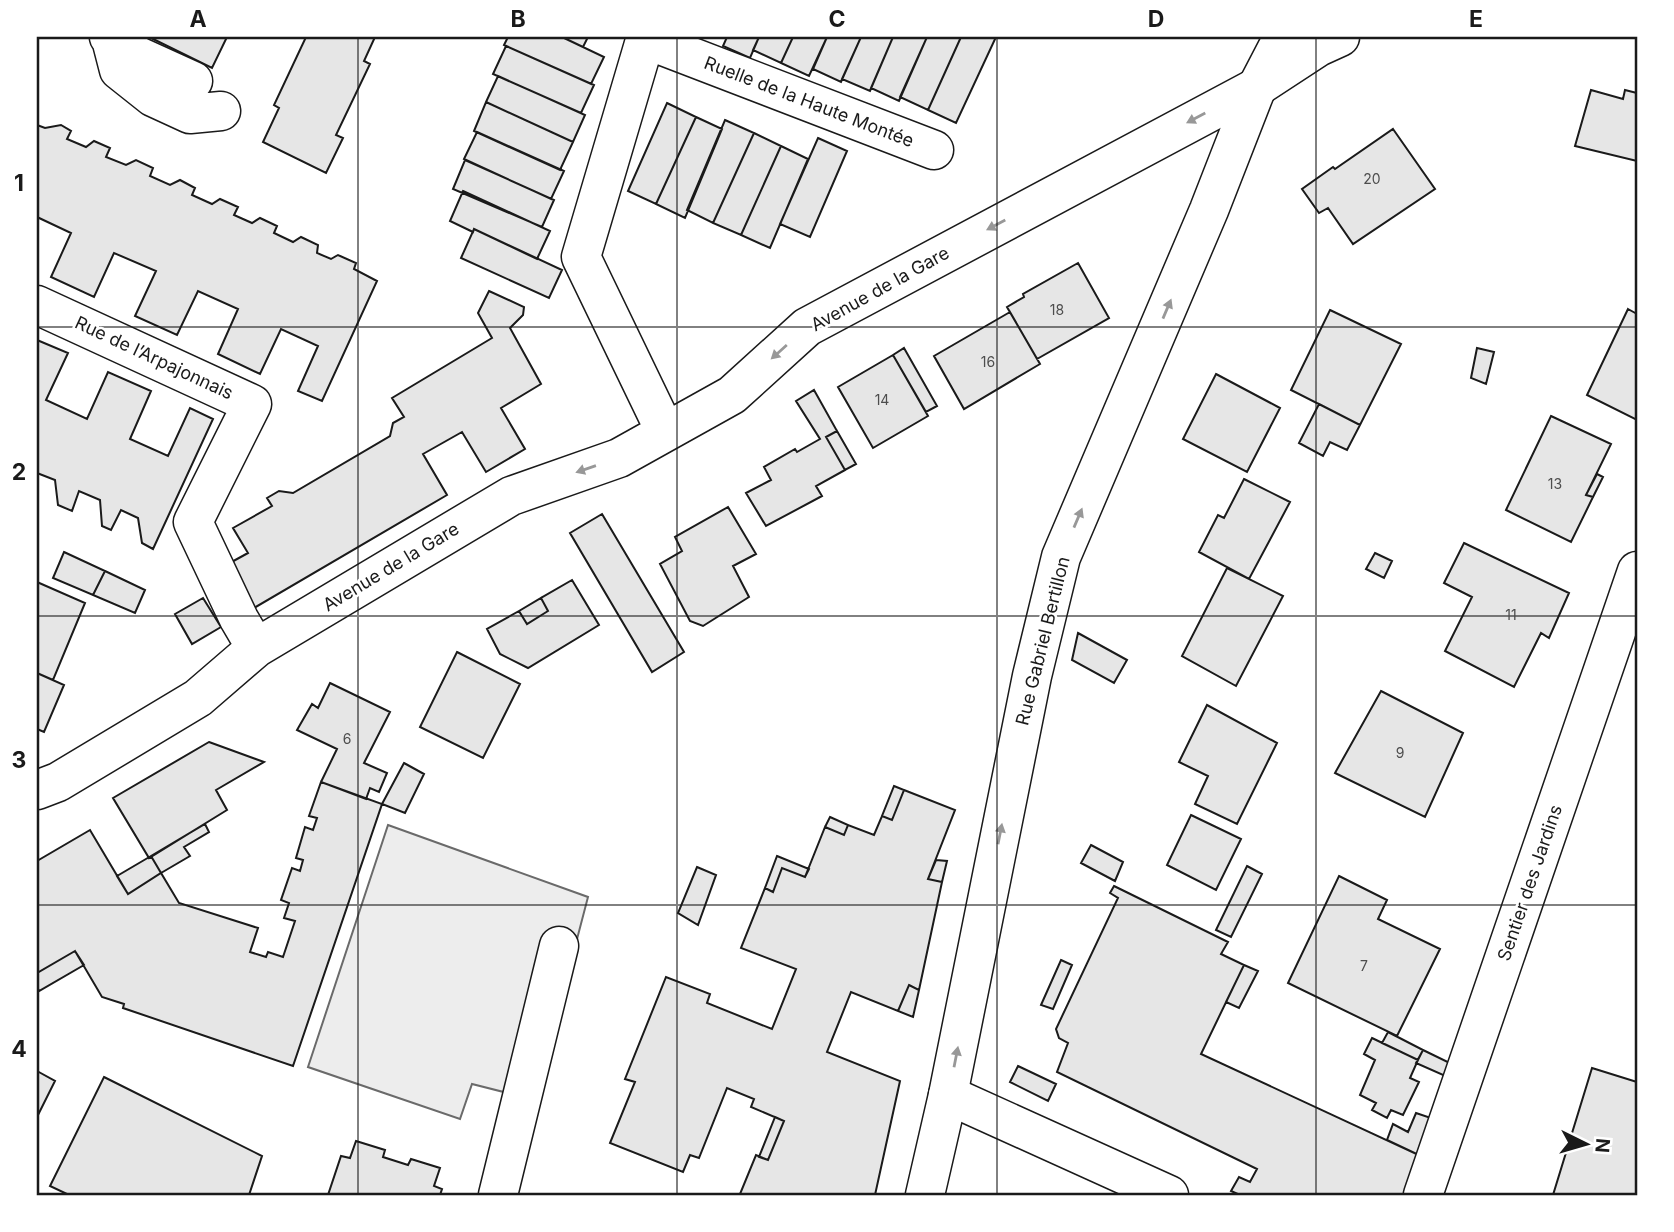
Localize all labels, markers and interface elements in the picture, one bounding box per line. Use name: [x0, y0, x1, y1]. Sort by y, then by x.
text: A: [189, 5, 207, 33]
text: B: [510, 5, 526, 33]
text: C: [828, 5, 846, 33]
text: D: [1148, 5, 1164, 33]
text: E: [1469, 5, 1483, 33]
street label: Ruelle de la Haute Montée: [701, 52, 917, 151]
one-way arrow: [1186, 112, 1206, 124]
text: 1: [14, 169, 24, 197]
house number: 20: [1363, 170, 1381, 187]
one-way arrow: [986, 219, 1005, 231]
street label: Avenue de la Gare: [807, 242, 953, 335]
one-way arrow: [1161, 299, 1173, 319]
house number: 18: [1050, 301, 1064, 318]
street label: Rue de l’Arpajonnais: [72, 312, 237, 403]
one-way arrow: [771, 344, 788, 360]
house number: 16: [981, 353, 995, 370]
house number: 14: [875, 391, 889, 408]
text: 2: [12, 458, 26, 486]
one-way arrow: [576, 464, 597, 475]
house number: 13: [1548, 475, 1562, 492]
one-way arrow: [1073, 508, 1084, 529]
street label: Avenue de la Gare: [319, 518, 463, 615]
street label: Rue Gabriel Bertillon: [1011, 554, 1074, 728]
house number: 11: [1505, 606, 1517, 623]
house number: 6: [343, 730, 351, 747]
house number: 9: [1396, 744, 1404, 761]
text: 3: [12, 746, 26, 774]
street label: Sentier des Jardins: [1493, 802, 1566, 964]
one-way arrow: [995, 823, 1006, 845]
house number: 7: [1360, 957, 1368, 974]
text: 4: [11, 1035, 27, 1063]
one-way arrow: [951, 1046, 962, 1068]
north arrow: [1552, 1110, 1622, 1180]
text: N: [1590, 1137, 1615, 1154]

